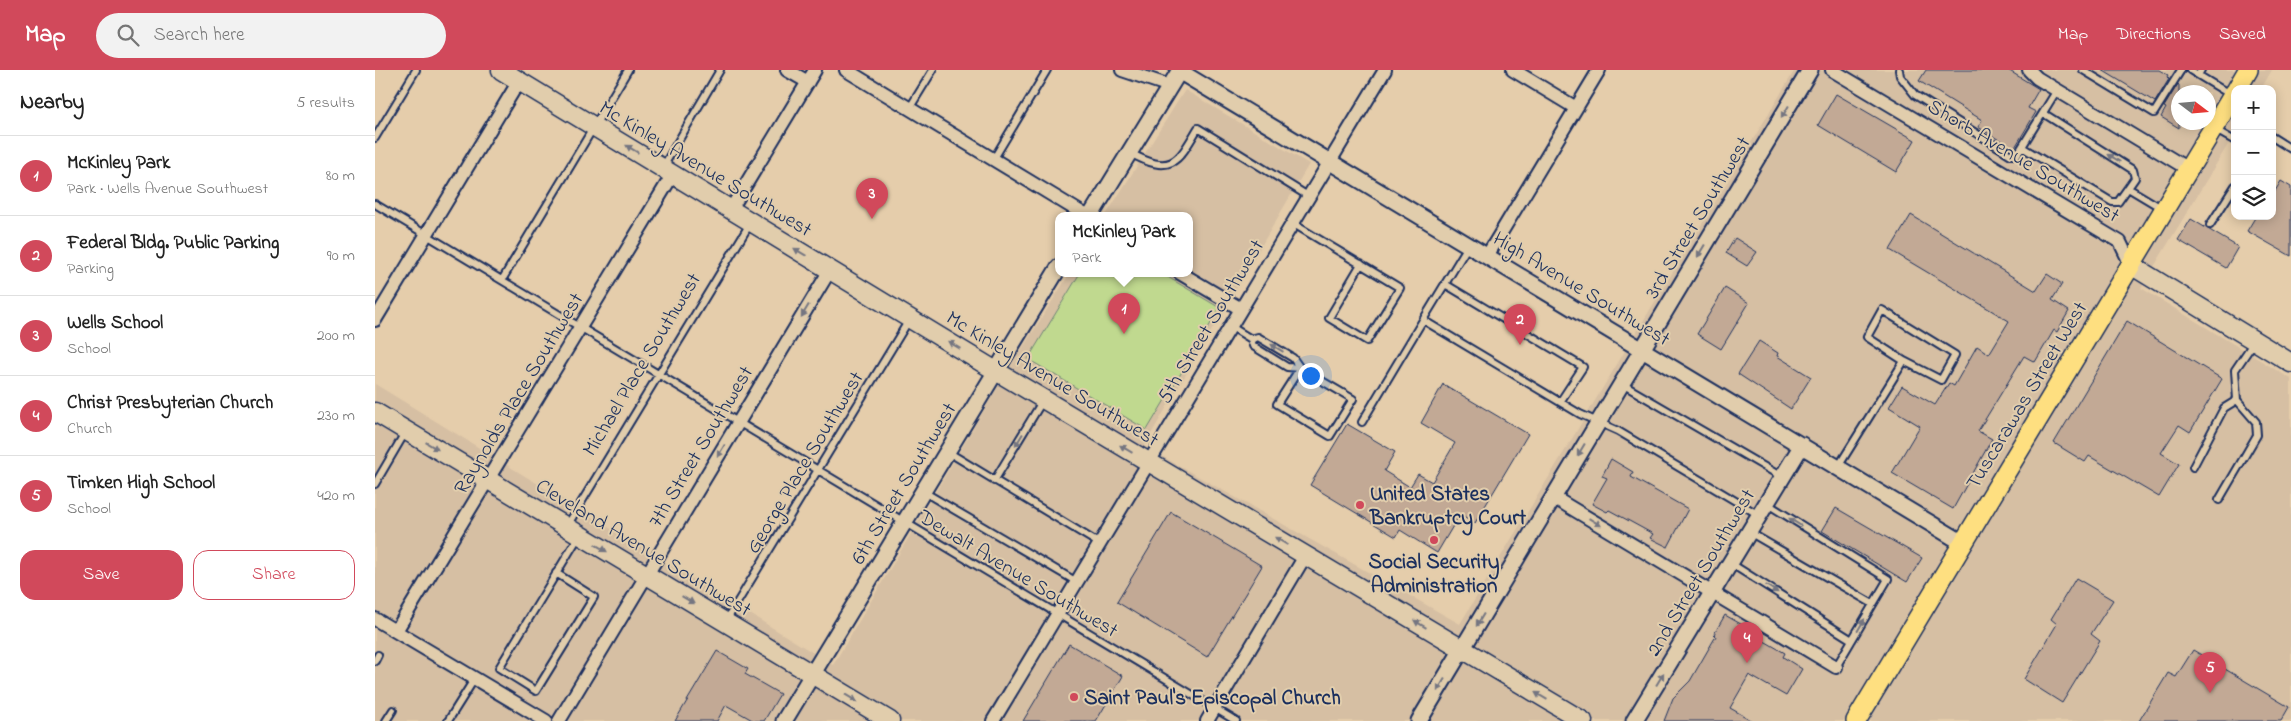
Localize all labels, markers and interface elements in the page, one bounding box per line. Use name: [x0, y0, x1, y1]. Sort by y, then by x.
search box: [96, 13, 446, 58]
text: Map: [25, 18, 66, 53]
icon: search: [114, 21, 142, 49]
text: Search here: [154, 22, 245, 49]
text: Map: [2058, 22, 2088, 48]
text: Directions: [2116, 22, 2191, 48]
text: Saved: [2219, 22, 2266, 48]
north arrow: [2171, 85, 2216, 130]
map controls: [2231, 85, 2276, 220]
button: +: [2231, 85, 2276, 130]
text: Nearby: [20, 88, 84, 118]
text: 5 results: [296, 91, 355, 115]
street label: Shorb Avenue Southwest: [1921, 92, 2125, 231]
street label: Mc Kinley Avenue Southwest: [592, 94, 817, 247]
one-way arrow: [1780, 105, 1789, 118]
button: −: [2231, 130, 2276, 175]
street label: 3rd Street Southwest: [1638, 131, 1759, 305]
one-way arrow: [625, 144, 638, 154]
text: McKinley Park: [67, 150, 170, 177]
one-way arrow: [2108, 154, 2121, 163]
text: 1: [33, 164, 39, 188]
text: 80 m: [326, 164, 355, 188]
button: layers: [2231, 175, 2276, 220]
text: Park · Wells Avenue Southwest: [67, 177, 268, 201]
pin: 3: [856, 178, 888, 219]
popup: [1055, 212, 1193, 277]
text: McKinley Park: [1072, 219, 1176, 246]
street label: High Avenue Southwest: [1486, 225, 1675, 356]
text: Federal Bldg. Public Parking: [67, 230, 279, 257]
street label: 5th Street Southwest: [1151, 234, 1273, 410]
text: 2: [32, 244, 40, 268]
text: 90 m: [327, 244, 355, 268]
one-way arrow: [1696, 244, 1705, 257]
text: Park: [1072, 246, 1101, 270]
one-way arrow: [794, 247, 807, 256]
text: Parking: [67, 257, 114, 281]
street label: Michael Place Southwest: [576, 268, 710, 463]
street label: Raynolds Place Southwest: [447, 287, 594, 502]
pin: 1: [1108, 293, 1140, 334]
street label: Tuscarawas Street West: [1960, 296, 2096, 496]
street label: Mc Kinley Avenue Southwest: [939, 304, 1164, 457]
pin: 2: [1504, 304, 1536, 345]
one-way arrow: [800, 305, 809, 318]
text: Wells School: [67, 310, 163, 337]
text: 3: [33, 324, 39, 348]
text: 200 m: [317, 324, 355, 348]
text: School: [67, 337, 111, 361]
one-way arrow: [948, 341, 961, 350]
one-way arrow: [1271, 344, 1284, 353]
street label: 7th Street Southwest: [642, 361, 762, 533]
your location: [1298, 363, 1324, 389]
street label: George Place Southwest: [739, 366, 874, 561]
text: Christ Presbyterian Church: [67, 390, 273, 417]
street label: 6th Street Southwest: [844, 397, 965, 571]
text: 4: [33, 404, 39, 428]
text: 230 m: [317, 404, 355, 428]
text: Church: [67, 417, 112, 441]
one-way arrow: [1014, 433, 1023, 446]
one-way arrow: [425, 441, 438, 451]
one-way arrow: [717, 444, 726, 457]
one-way arrow: [1120, 444, 1133, 453]
one-way arrow: [1577, 444, 1586, 457]
text: Timken High School: [67, 470, 215, 497]
street label: Cleveland Avenue Southwest: [529, 472, 757, 625]
place label: United States Bankruptcy Court: [1369, 480, 1527, 536]
text: 5: [31, 484, 41, 508]
text: 420 m: [317, 484, 355, 508]
street label: 2nd Street Southwest: [1640, 484, 1764, 662]
text: School: [67, 497, 111, 521]
marker: United States Bankruptcy Court: [1354, 499, 1366, 511]
street label: Dewalt Avenue Southwest: [912, 503, 1123, 646]
one-way arrow: [1588, 517, 1601, 526]
one-way arrow: [1789, 517, 1802, 526]
marker: Social Security Administration: [1428, 534, 1440, 546]
one-way arrow: [1274, 536, 1287, 545]
one-way arrow: [594, 543, 607, 552]
place label: Social Security Administration: [1369, 548, 1500, 602]
button: Save: [20, 550, 183, 600]
button: Share: [193, 550, 355, 600]
one-way arrow: [1765, 584, 1778, 594]
one-way arrow: [682, 595, 695, 604]
one-way arrow: [1475, 613, 1484, 626]
one-way arrow: [1856, 618, 1865, 632]
one-way arrow: [1414, 620, 1427, 629]
pin: 4: [1731, 622, 1763, 663]
pin: 5: [2194, 652, 2226, 693]
one-way arrow: [1655, 673, 1664, 686]
one-way arrow: [1436, 679, 1445, 692]
place label: Saint Paul's Episcopal Church: [1084, 684, 1341, 714]
marker: Saint Paul's Episcopal Church: [1068, 691, 1080, 703]
one-way arrow: [1535, 692, 1548, 701]
one-way arrow: [844, 693, 857, 702]

